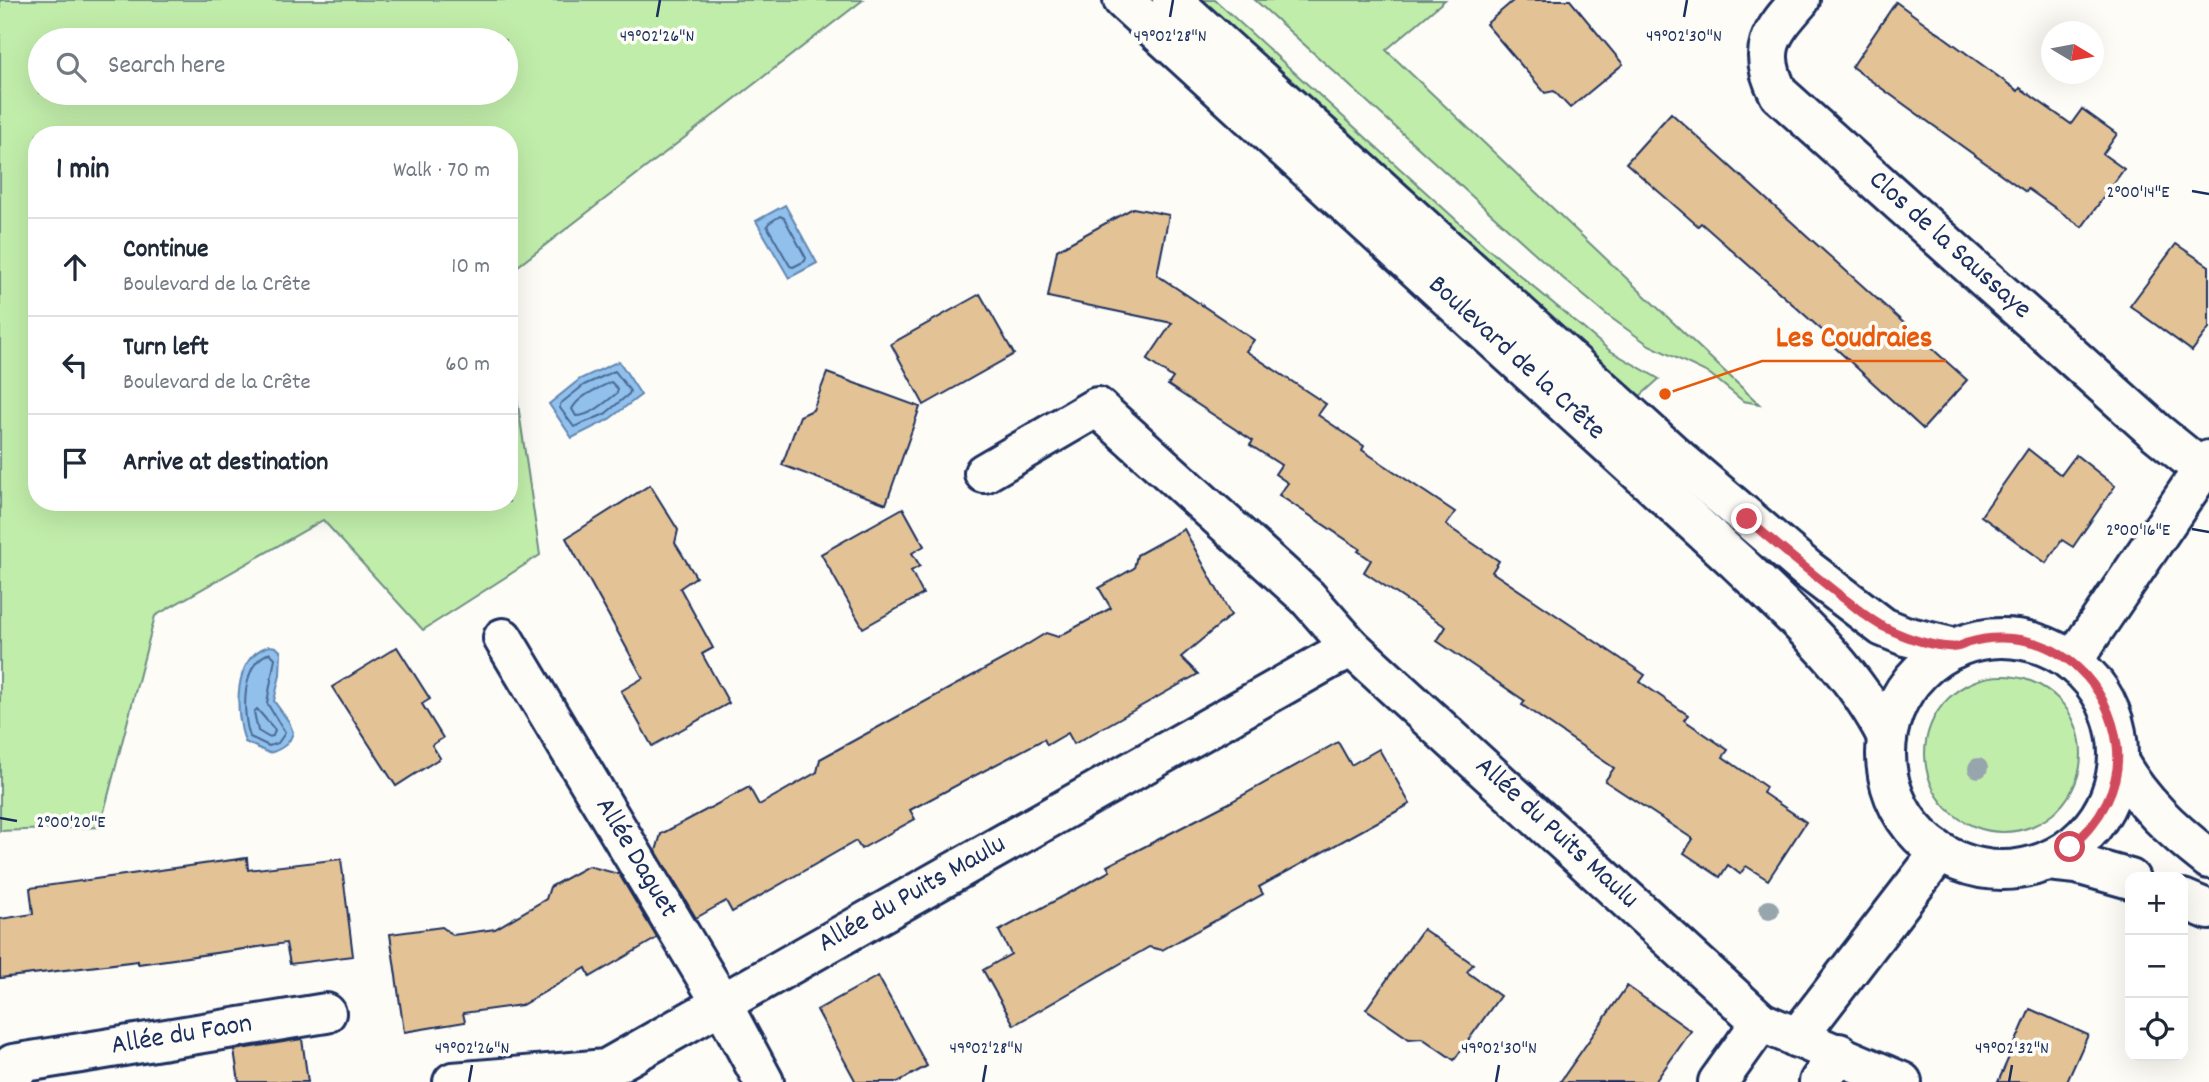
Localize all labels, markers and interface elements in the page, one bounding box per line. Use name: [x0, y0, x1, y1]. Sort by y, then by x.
north arrow: [2041, 21, 2104, 84]
text: 49°02'26"N: [620, 25, 694, 50]
text: 49°02'28"N: [1133, 25, 1207, 50]
text: 49°02'30"N: [1646, 25, 1722, 50]
search box: [28, 28, 518, 105]
icon: search: [52, 48, 90, 86]
text: Search here: [108, 48, 226, 85]
text: 1 min: [56, 150, 109, 193]
text: Walk · 70 m: [393, 155, 490, 188]
street label: Clos de la Saussaye: [1858, 162, 2039, 330]
text: 2°00'14"E: [2107, 181, 2169, 206]
text: Continue: [123, 232, 208, 269]
icon: ahead: [56, 248, 94, 286]
text: 10 m: [451, 251, 490, 284]
street label: Boulevard de la Crête: [1418, 267, 1613, 451]
text: Boulevard de la Crête: [123, 269, 311, 302]
callout: Les Coudraies: [1762, 310, 1946, 361]
text: Les Coudraies: [1776, 319, 1932, 362]
text: Turn left: [123, 330, 209, 367]
icon: left: [56, 346, 94, 384]
text: 60 m: [445, 349, 490, 382]
text: Boulevard de la Crête: [123, 367, 311, 400]
icon: arrive: [56, 444, 94, 482]
text: Arrive at destination: [123, 445, 328, 482]
route end: [1731, 503, 1762, 534]
text: 2°00'16"E: [2106, 519, 2170, 544]
street label: Allée du Puits Maulu: [1465, 749, 1647, 920]
street label: Allée Daguet: [583, 791, 687, 926]
text: 2°00'20"E: [36, 811, 106, 836]
street label: Allée du Puits Maulu: [811, 826, 1014, 964]
route start: [2054, 831, 2085, 862]
map controls: [2125, 872, 2188, 1061]
button: +: [2125, 872, 2188, 935]
button: −: [2125, 935, 2188, 998]
button: locate: [2125, 998, 2188, 1061]
street label: Allée du Faon: [108, 1005, 255, 1068]
text: 49°02'26"N: [435, 1037, 509, 1062]
text: 49°02'28"N: [949, 1037, 1023, 1062]
text: 49°02'30"N: [1461, 1037, 1537, 1062]
text: 49°02'32"N: [1975, 1037, 2049, 1062]

